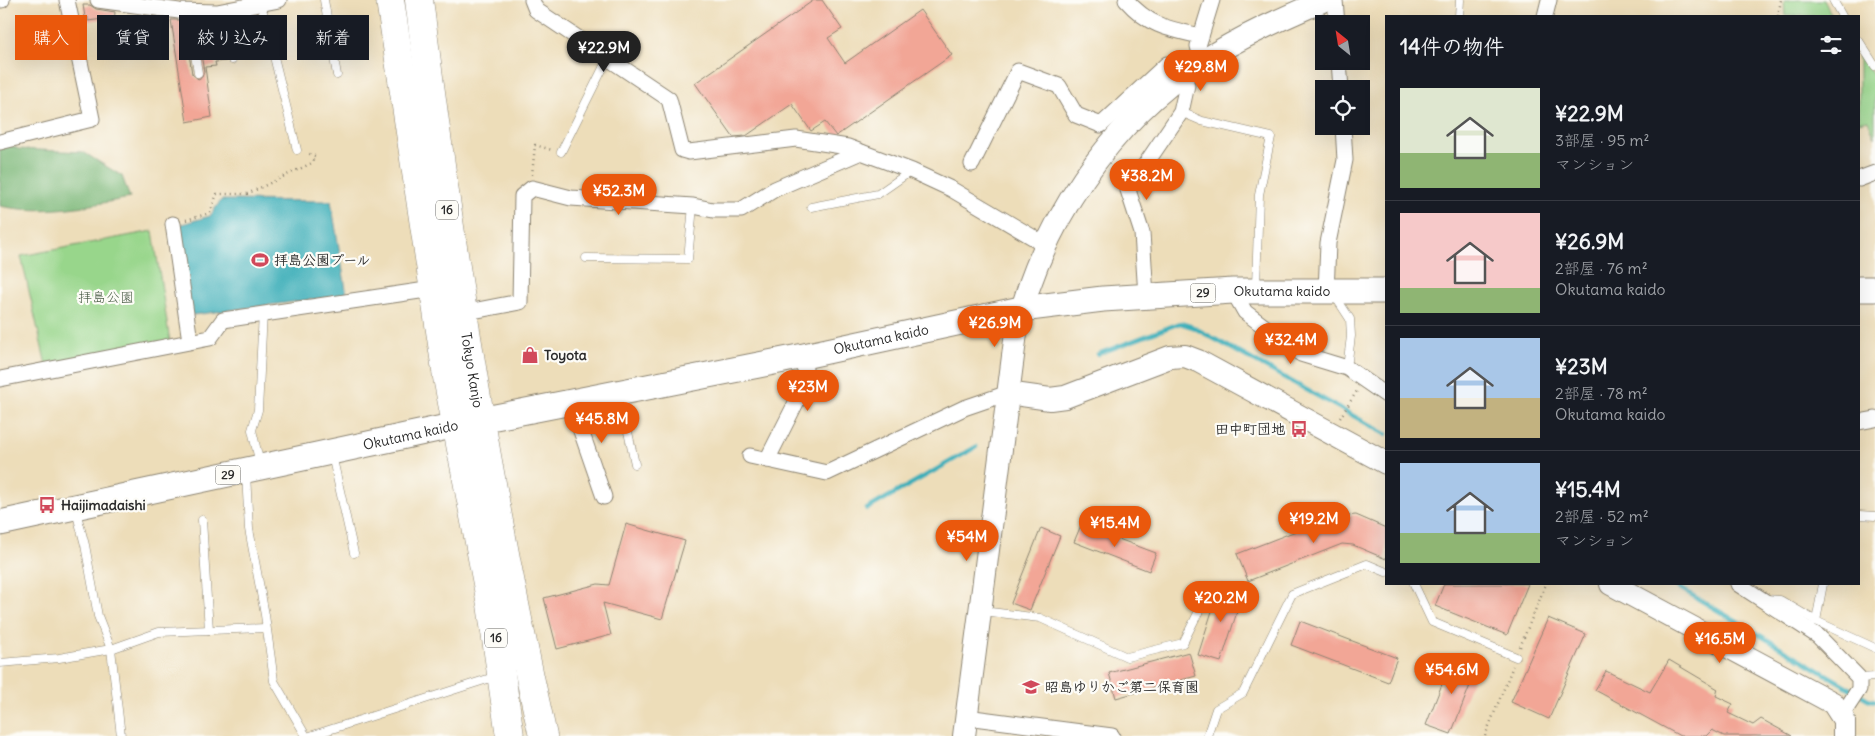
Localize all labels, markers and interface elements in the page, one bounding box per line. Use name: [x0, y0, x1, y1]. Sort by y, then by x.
chip: 購入: [15, 15, 87, 60]
chip: 賃貸: [97, 15, 169, 60]
chip: 絞り込み: [179, 15, 287, 60]
chip: 新着: [297, 15, 369, 60]
north arrow: [1315, 15, 1370, 70]
map controls: [1315, 15, 1370, 135]
pin: ¥22.9M: [563, 30, 645, 73]
icon: filters: [1817, 31, 1845, 59]
text: 14件の物件: [1400, 33, 1504, 60]
text: ¥22.9M: [578, 37, 630, 57]
pin: ¥29.8M: [1160, 49, 1242, 92]
text: ¥29.8M: [1175, 56, 1227, 76]
button: locate: [1315, 80, 1370, 135]
text: ¥22.9M: [1555, 100, 1624, 127]
icon: home: [1440, 108, 1500, 168]
text: 3部屋 · 95 m²: [1555, 130, 1649, 150]
text: マンション: [1555, 154, 1634, 174]
pin: ¥38.2M: [1106, 158, 1188, 201]
text: ¥38.2M: [1121, 165, 1173, 185]
pin: ¥52.3M: [578, 174, 660, 216]
text: ¥52.3M: [593, 180, 645, 200]
road number: 16: [436, 200, 458, 220]
text: ¥26.9M: [1555, 228, 1624, 255]
icon: home: [1440, 233, 1500, 293]
sports icon: 拝島公園プール: [250, 250, 270, 270]
place label: 拝島公園プール: [274, 251, 371, 269]
text: 2部屋 · 76 m²: [1555, 258, 1648, 278]
text: Okutama kaido: [1555, 279, 1666, 299]
street label: Okutama kaido: [1234, 282, 1330, 300]
road number: 29: [1190, 284, 1216, 302]
park label: 拝島公園: [78, 288, 134, 306]
pin: ¥26.9M: [954, 306, 1036, 348]
text: ¥26.9M: [969, 312, 1021, 332]
street label: Okutama kaido: [832, 320, 930, 358]
pin: ¥32.4M: [1250, 322, 1332, 365]
text: ¥32.4M: [1265, 329, 1317, 349]
street label: Tokyo Kanjo: [457, 331, 487, 409]
shop icon: Toyota: [520, 345, 540, 365]
place label: Toyota: [544, 346, 587, 364]
text: ¥23M: [1555, 353, 1608, 380]
icon: home: [1440, 358, 1500, 418]
pin: ¥23M: [778, 370, 838, 412]
text: ¥23M: [788, 376, 828, 396]
text: 2部屋 · 78 m²: [1555, 383, 1648, 403]
pin: ¥45.8M: [561, 402, 643, 444]
text: Okutama kaido: [1555, 404, 1666, 424]
text: ¥45.8M: [575, 408, 629, 428]
street label: Okutama kaido: [361, 416, 460, 454]
bus stop icon: 田中町団地: [1289, 419, 1309, 439]
place label: 田中町団地: [1215, 420, 1285, 438]
road number: 29: [216, 466, 240, 484]
text: ¥15.4M: [1555, 476, 1621, 503]
icon: home: [1440, 483, 1500, 543]
bus stop icon: Haijimadaishi: [37, 495, 57, 515]
place label: Haijimadaishi: [61, 496, 146, 514]
pin: ¥19.2M: [1273, 502, 1355, 544]
pin: ¥15.4M: [1074, 506, 1156, 548]
text: 2部屋 · 52 m²: [1555, 506, 1649, 526]
text: ¥19.2M: [1289, 508, 1339, 528]
text: ¥15.4M: [1090, 512, 1140, 532]
pin: ¥54M: [937, 520, 997, 562]
text: ¥54M: [947, 526, 987, 546]
text: マンション: [1555, 530, 1634, 550]
pin: ¥20.2M: [1180, 580, 1262, 623]
text: ¥20.2M: [1194, 587, 1248, 607]
pin: ¥16.5M: [1679, 622, 1761, 664]
road number: 16: [485, 628, 507, 648]
text: ¥16.5M: [1695, 628, 1745, 648]
pin: ¥54.6M: [1411, 652, 1493, 695]
text: ¥54.6M: [1425, 659, 1479, 679]
school or university icon: 昭島ゆりかご第二保育園: [1021, 677, 1041, 697]
place label: 昭島ゆりかご第二保育園: [1045, 678, 1199, 696]

